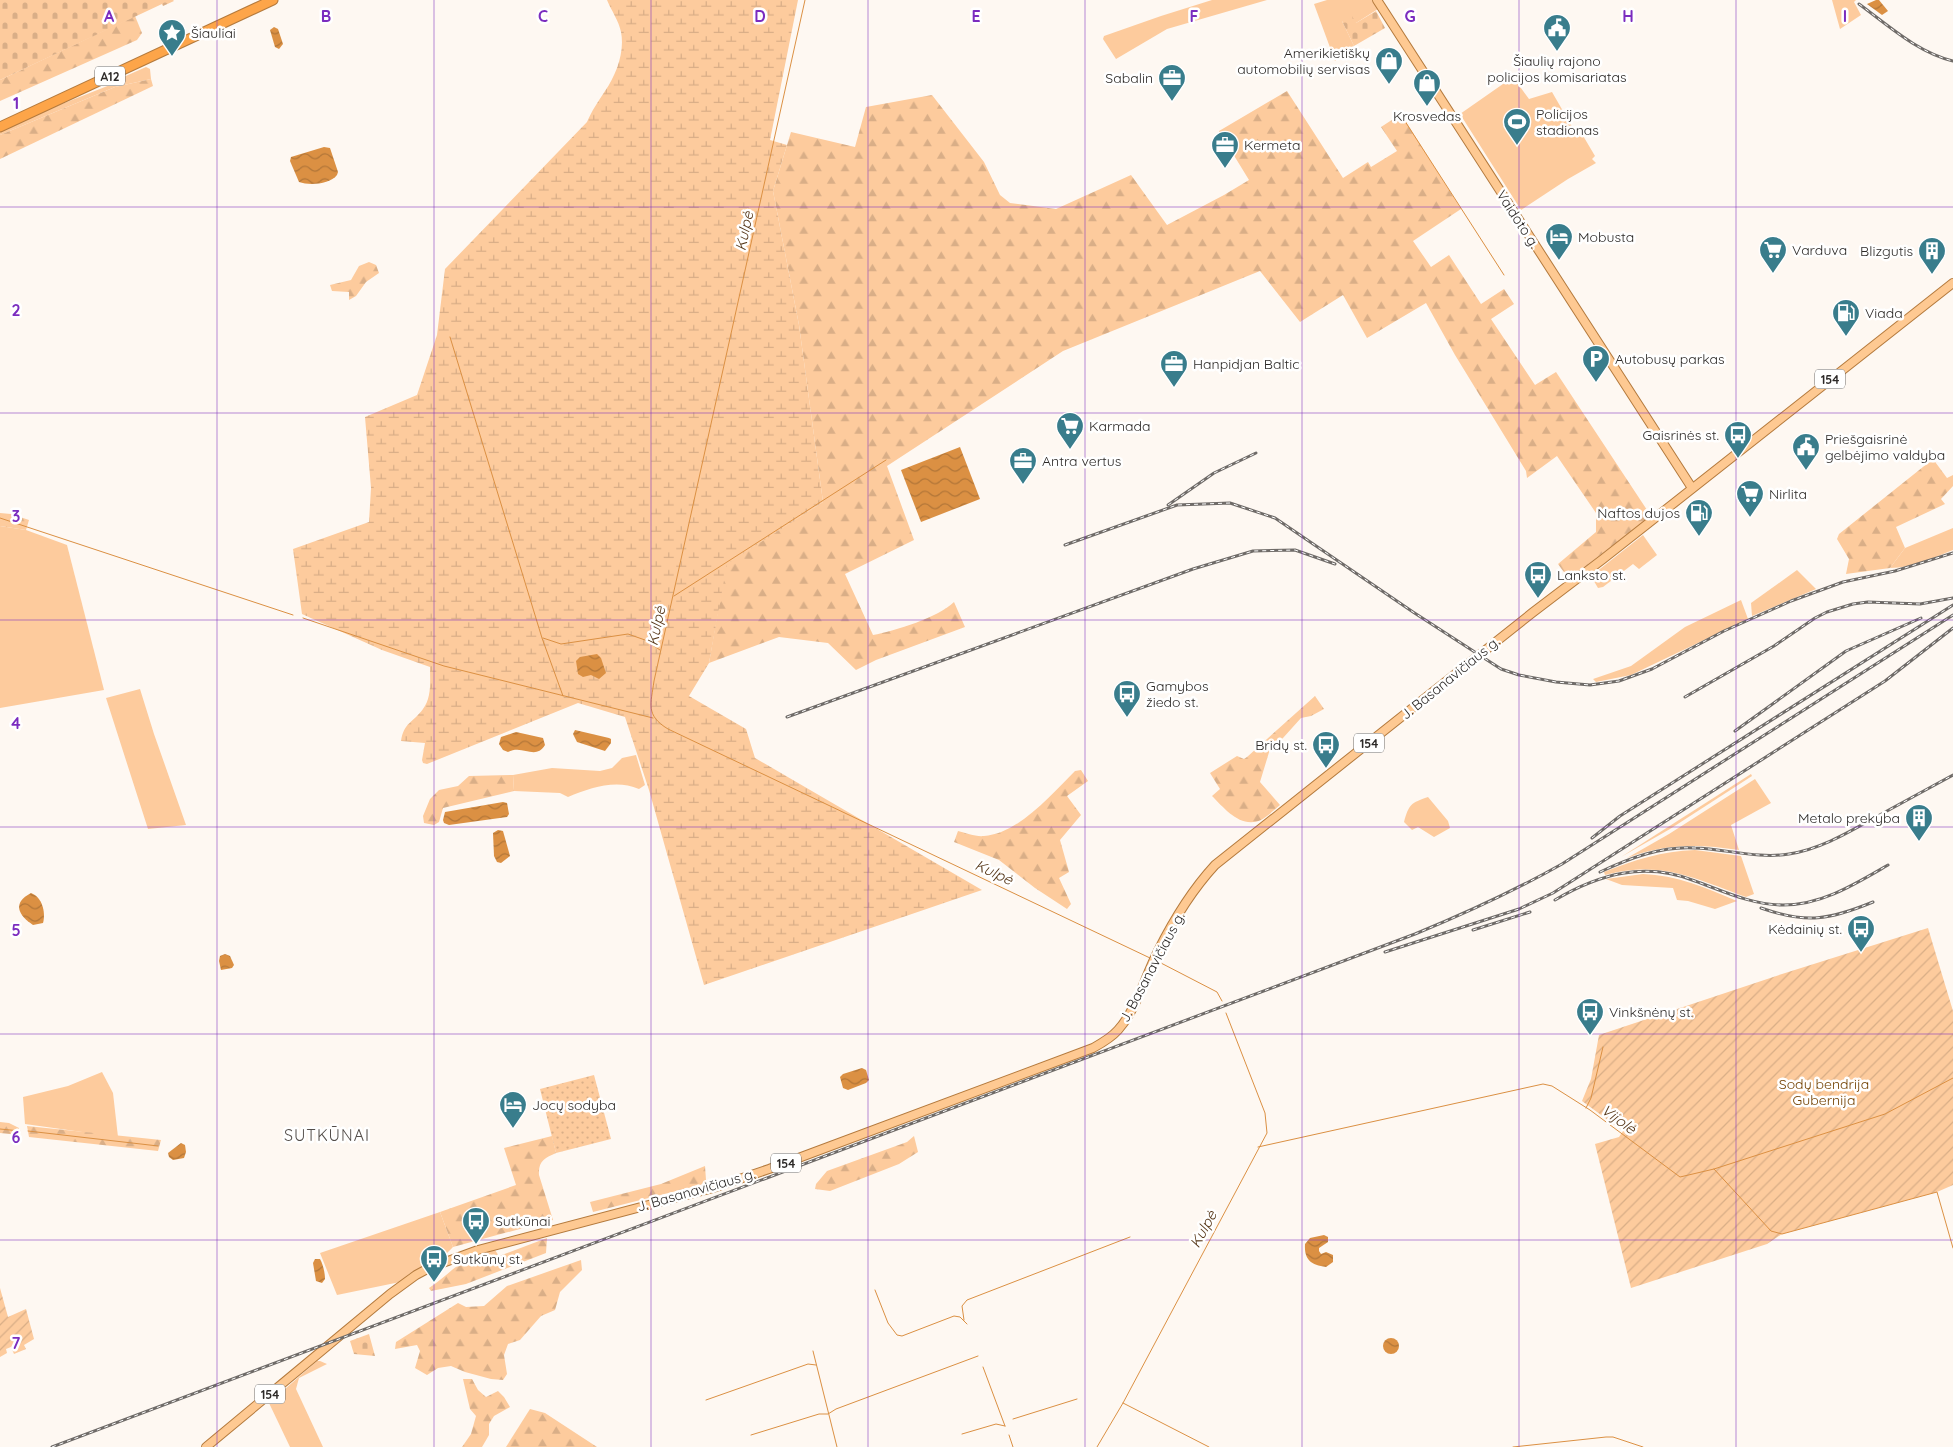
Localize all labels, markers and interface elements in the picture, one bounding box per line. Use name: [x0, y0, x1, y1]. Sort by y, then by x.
text: A: [104, 6, 115, 26]
text: B: [321, 6, 331, 26]
text: C: [538, 6, 548, 26]
text: D: [754, 6, 766, 26]
text: E: [971, 6, 981, 26]
text: F: [1190, 6, 1199, 26]
text: G: [1404, 6, 1416, 26]
text: H: [1622, 6, 1634, 26]
text: I: [1843, 6, 1847, 26]
public building icon: Šiaulių rajono policijos komisariatas: [1542, 13, 1572, 52]
place icon: Šiauliai: [157, 18, 187, 57]
place label: Šiauliai: [191, 24, 236, 42]
place label: Amerikietiškų automobilių servisas: [1237, 44, 1370, 78]
shop icon: Amerikietiškų automobilių servisas: [1374, 46, 1404, 85]
place label: Šiaulių rajono policijos komisariatas: [1487, 52, 1627, 86]
office icon: Sabalin: [1157, 63, 1187, 102]
road number: A12: [95, 66, 125, 85]
shop icon: Krosvedas: [1412, 68, 1442, 107]
place label: Sabalin: [1105, 69, 1153, 87]
text: 1: [13, 93, 19, 113]
place label: Policijos stadionas: [1536, 105, 1599, 139]
place label: Krosvedas: [1393, 107, 1461, 125]
sports icon: Policijos stadionas: [1502, 107, 1532, 146]
office icon: Kermeta: [1210, 130, 1240, 169]
place label: Kermeta: [1244, 136, 1300, 154]
street label: Vaidoto g.: [1493, 187, 1543, 251]
water label: Kulpė: [731, 209, 758, 252]
hotel icon: Mobusta: [1544, 222, 1574, 261]
place label: Mobusta: [1578, 228, 1634, 246]
supermarket icon: Varduva: [1758, 235, 1788, 274]
building icon: Blizgutis: [1917, 236, 1947, 275]
place label: Varduva: [1792, 241, 1847, 259]
place label: Blizgutis: [1860, 242, 1913, 260]
fuel station icon: Viada: [1831, 298, 1861, 337]
text: 2: [11, 300, 21, 320]
place label: Viada: [1865, 304, 1903, 322]
parking icon: Autobusų parkas: [1581, 344, 1611, 383]
office icon: Hanpidjan Baltic: [1159, 349, 1189, 388]
place label: Autobusų parkas: [1615, 350, 1725, 368]
place label: Hanpidjan Baltic: [1193, 355, 1300, 373]
road number: 154: [1815, 369, 1845, 388]
supermarket icon: Karmada: [1055, 411, 1085, 450]
place label: Karmada: [1089, 417, 1151, 435]
bus stop icon: Gaisrinės st.: [1723, 420, 1753, 459]
place label: Gaisrinės st.: [1642, 426, 1719, 444]
place label: Priešgaisrinė gelbėjimo valdyba: [1825, 430, 1945, 464]
public building icon: Priešgaisrinė gelbėjimo valdyba: [1791, 432, 1821, 471]
office icon: Antra vertus: [1008, 446, 1038, 485]
place label: Antra vertus: [1042, 452, 1121, 470]
supermarket icon: Nirlita: [1735, 479, 1765, 518]
place label: Nirlita: [1769, 485, 1807, 503]
fuel station icon: Naftos dujos: [1684, 498, 1714, 537]
place label: Naftos dujos: [1597, 504, 1680, 522]
text: 3: [12, 506, 20, 526]
bus stop icon: Lanksto st.: [1523, 560, 1553, 599]
place label: Lanksto st.: [1557, 566, 1626, 584]
water label: Kulpė: [643, 604, 670, 647]
street label: J. Basanavičiaus g.: [1397, 633, 1503, 723]
place label: Gamybos žiedo st.: [1146, 677, 1209, 711]
bus stop icon: Gamybos žiedo st.: [1112, 679, 1142, 718]
text: 4: [11, 713, 21, 733]
bus stop icon: Bridų st.: [1311, 730, 1341, 769]
road number: 154: [1354, 734, 1384, 752]
place label: Bridų st.: [1255, 736, 1307, 754]
building icon: Metalo prekyba: [1904, 803, 1934, 842]
place label: Metalo prekyba: [1798, 809, 1900, 827]
water label: Kulpė: [972, 855, 1016, 889]
street label: J. Basanavičiaus g.: [1115, 909, 1189, 1025]
bus stop icon: Kėdainių st.: [1846, 914, 1876, 953]
text: 5: [11, 920, 21, 940]
place label: Kėdainių st.: [1768, 920, 1842, 938]
bus stop icon: Vinkšnėnų st.: [1575, 997, 1605, 1036]
place label: Vinkšnėnų st.: [1609, 1003, 1693, 1021]
park label: Sodų bendrija Gubernija: [1779, 1075, 1869, 1109]
hotel icon: Jocų sodyba: [498, 1090, 528, 1129]
place label: Jocų sodyba: [532, 1096, 616, 1114]
water label: Vijolė: [1598, 1100, 1640, 1138]
district label: SUTKŪNAI: [284, 1125, 370, 1145]
text: 6: [12, 1127, 21, 1147]
road number: 154: [771, 1154, 801, 1172]
street label: J. Basanavičiaus g.: [635, 1165, 757, 1215]
bus stop icon: Sutkūnai: [461, 1206, 491, 1245]
water label: Kulpė: [1185, 1207, 1221, 1251]
place label: Sutkūnai: [495, 1212, 551, 1230]
bus stop icon: Sutkūnų st.: [419, 1244, 449, 1283]
place label: Sutkūnų st.: [453, 1250, 523, 1268]
text: 7: [12, 1333, 21, 1353]
road number: 154: [255, 1385, 285, 1404]

